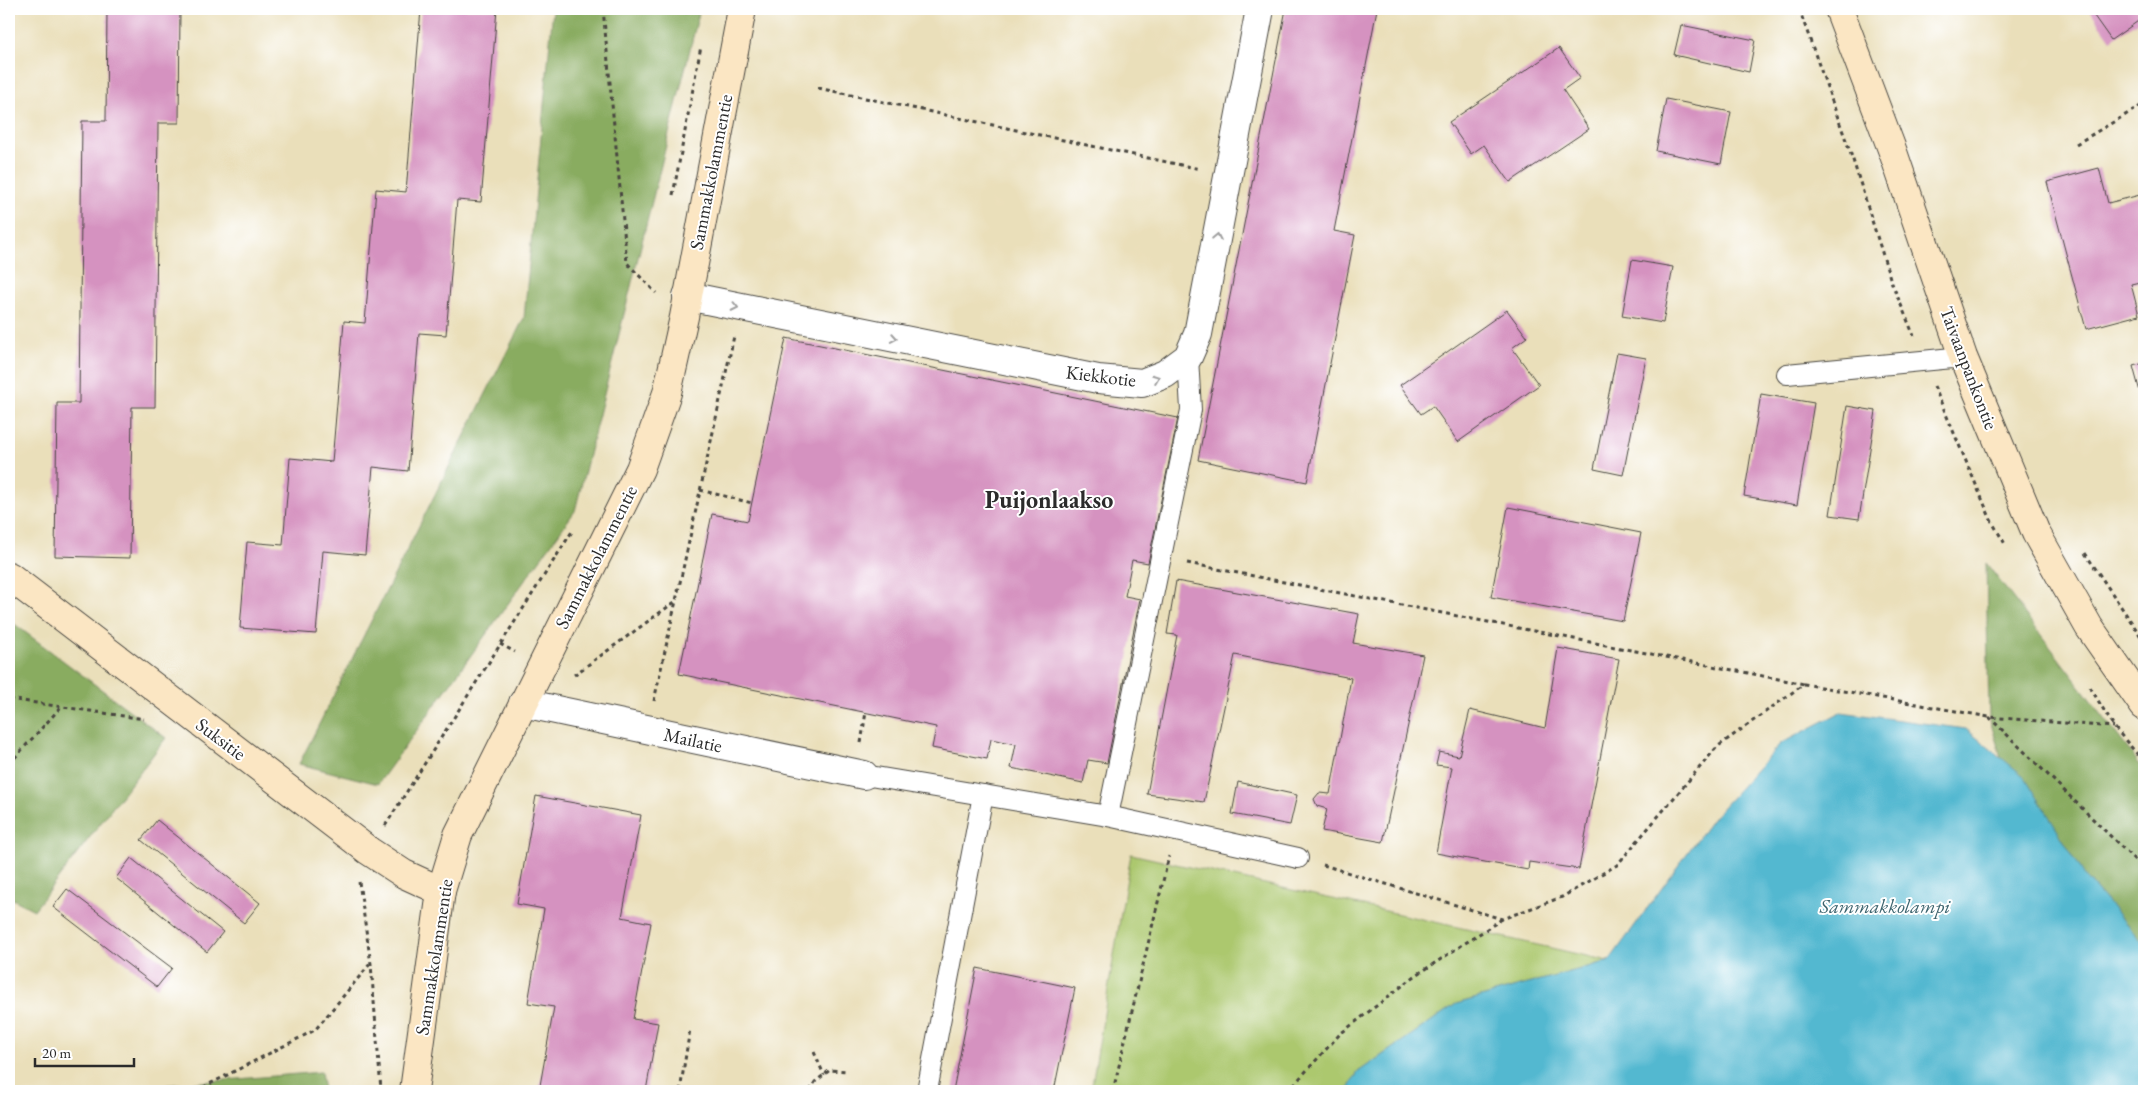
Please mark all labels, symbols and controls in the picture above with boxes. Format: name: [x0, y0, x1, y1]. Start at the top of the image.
street label: Sammakkolammentie: [684, 92, 738, 252]
one-way arrow: [1211, 232, 1221, 241]
one-way arrow: [730, 301, 739, 312]
street label: Taivaanpankontie: [1934, 303, 2004, 433]
one-way arrow: [890, 333, 899, 343]
street label: Kiekkotie: [1065, 359, 1137, 393]
one-way arrow: [1152, 373, 1160, 383]
street label: Sammakkolammentie: [549, 481, 643, 633]
district label: Puijonlaakso: [985, 484, 1113, 516]
street label: Suksitie: [191, 712, 251, 766]
street label: Mailatie: [661, 722, 725, 758]
street label: Sammakkolammentie: [409, 877, 459, 1037]
water label: Sammakkolampi: [1819, 893, 1951, 919]
scale bar: [35, 1035, 134, 1067]
text: 20 m: [42, 1043, 71, 1062]

